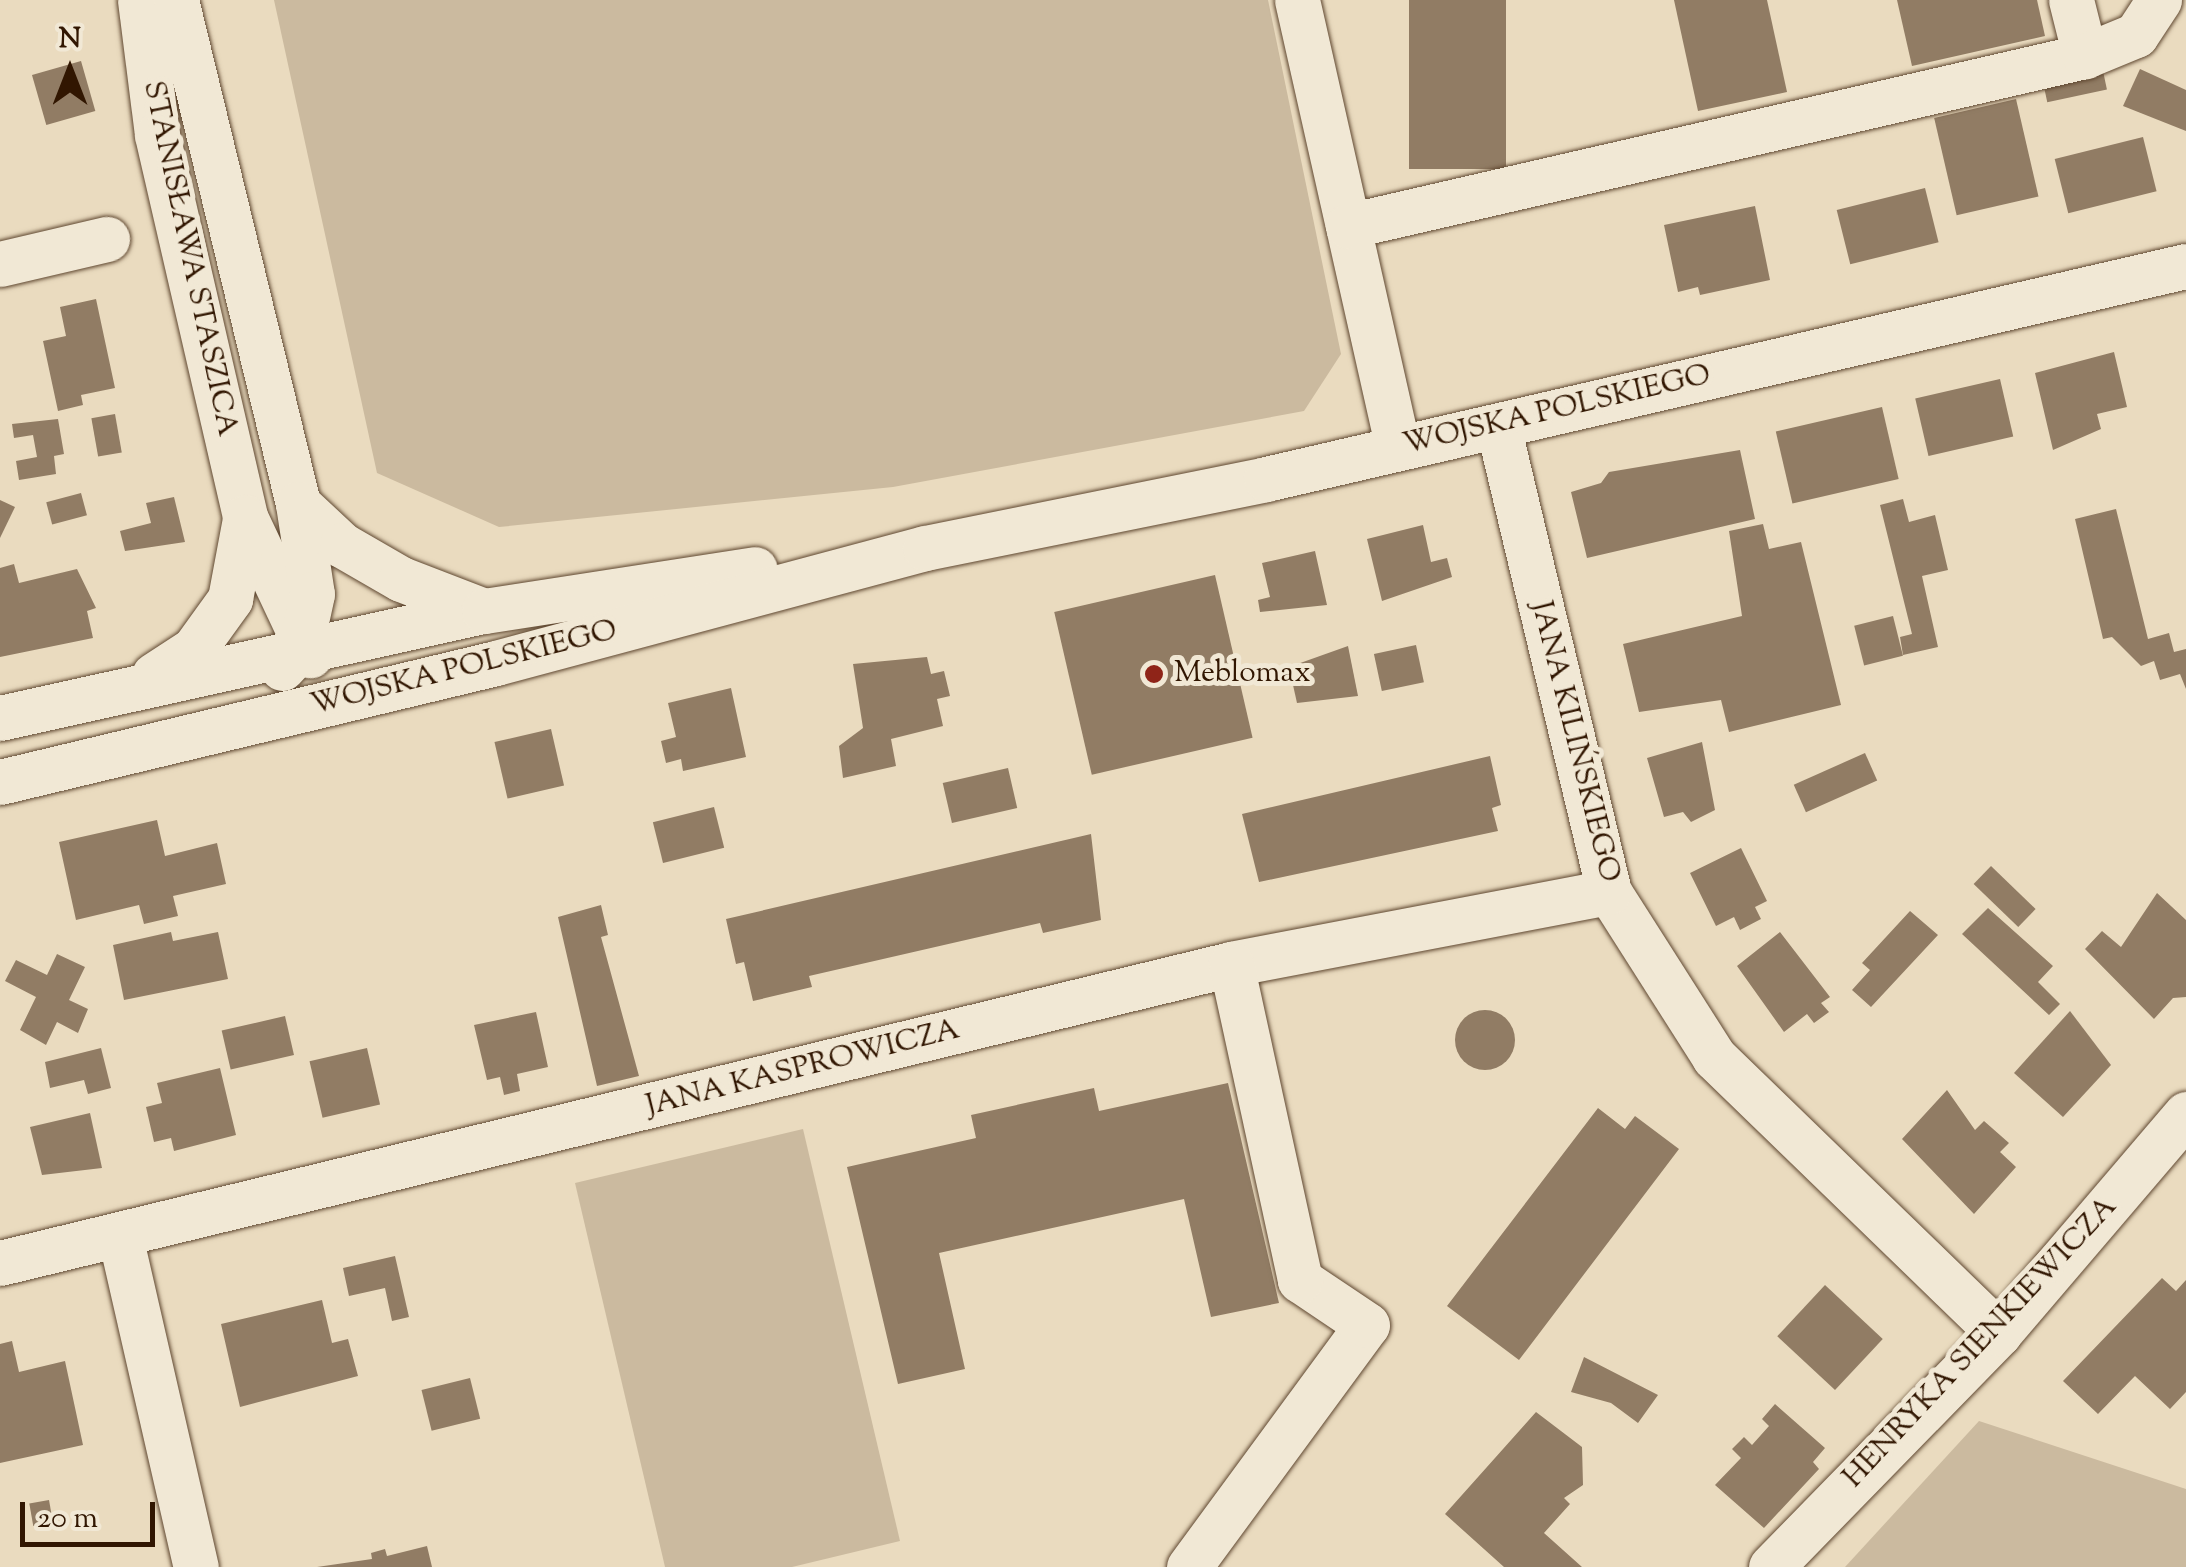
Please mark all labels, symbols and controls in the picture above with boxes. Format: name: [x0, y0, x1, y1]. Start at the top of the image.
north arrow: [20, 20, 120, 120]
text: N: [59, 20, 81, 60]
street label: STANISŁAWA STASZICA: [134, 78, 244, 440]
street label: WOJSKA POLSKIEGO: [1400, 358, 1714, 464]
street label: JANA KILIŃSKIEGO: [1522, 598, 1626, 886]
street label: WOJSKA POLSKIEGO: [307, 613, 621, 725]
place label: Meblomax: [1174, 656, 1311, 692]
marker: Meblomax: [1143, 663, 1165, 685]
street label: JANA KASPROWICZA: [642, 1013, 964, 1125]
street label: HENRYKA SIENKIEWICZA: [1836, 1190, 2126, 1496]
scale bar: [25, 1482, 160, 1544]
text: 20 m: [37, 1498, 98, 1541]

